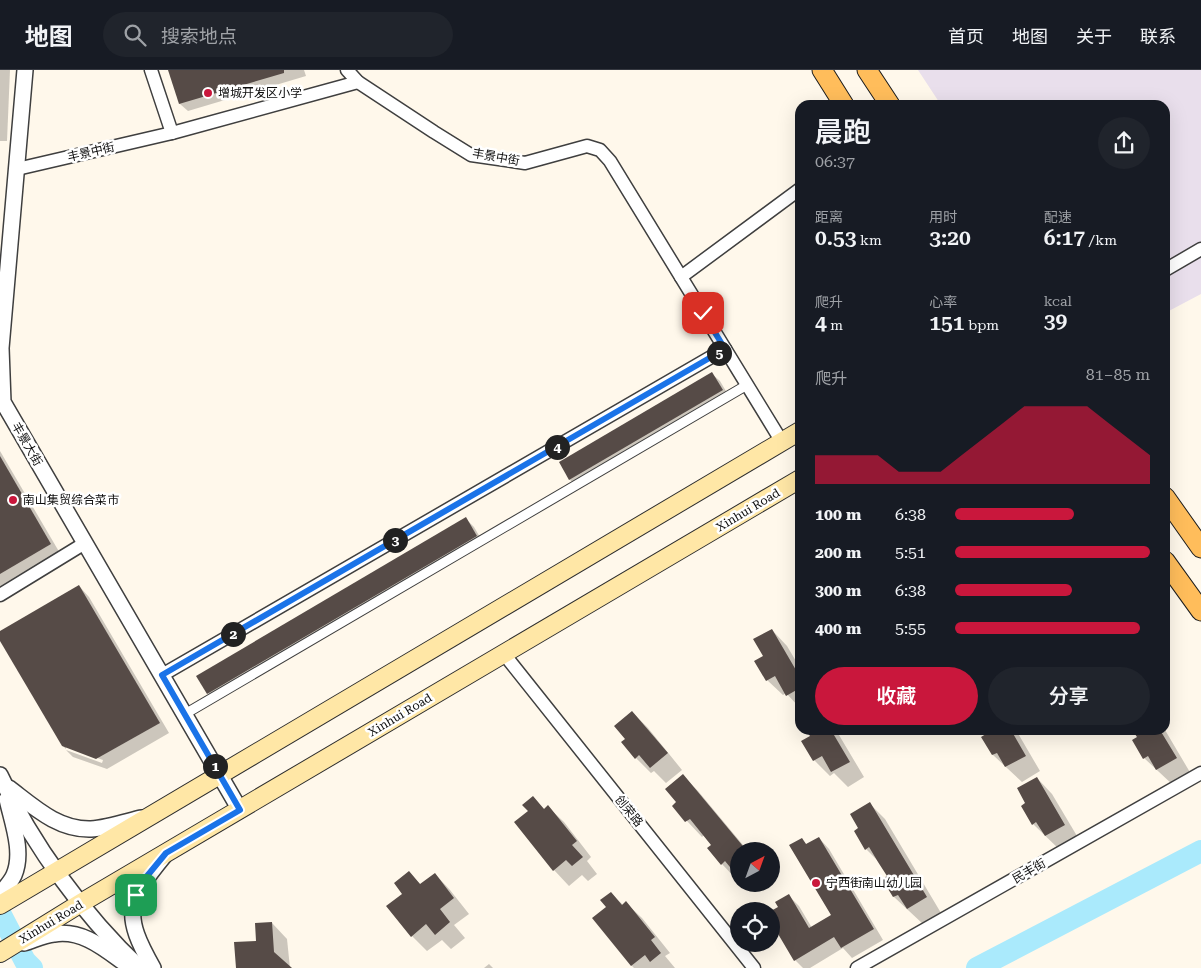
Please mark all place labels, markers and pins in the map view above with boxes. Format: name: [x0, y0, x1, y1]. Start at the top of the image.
place label: 增城开发区小学: [218, 86, 302, 100]
marker: 增城开发区小学: [202, 87, 214, 99]
pin: [682, 292, 724, 334]
pin: 5: [706, 340, 732, 366]
pin: 4: [544, 434, 570, 460]
place label: 南山集贸综合菜市: [23, 493, 119, 507]
marker: 南山集贸综合菜市: [7, 494, 19, 506]
pin: 3: [382, 528, 408, 552]
pin: 2: [220, 622, 246, 646]
pin: 1: [202, 754, 228, 778]
pin: [115, 874, 157, 916]
place label: 宁西街南山幼儿园: [826, 876, 922, 890]
marker: 宁西街南山幼儿园: [810, 877, 822, 889]

